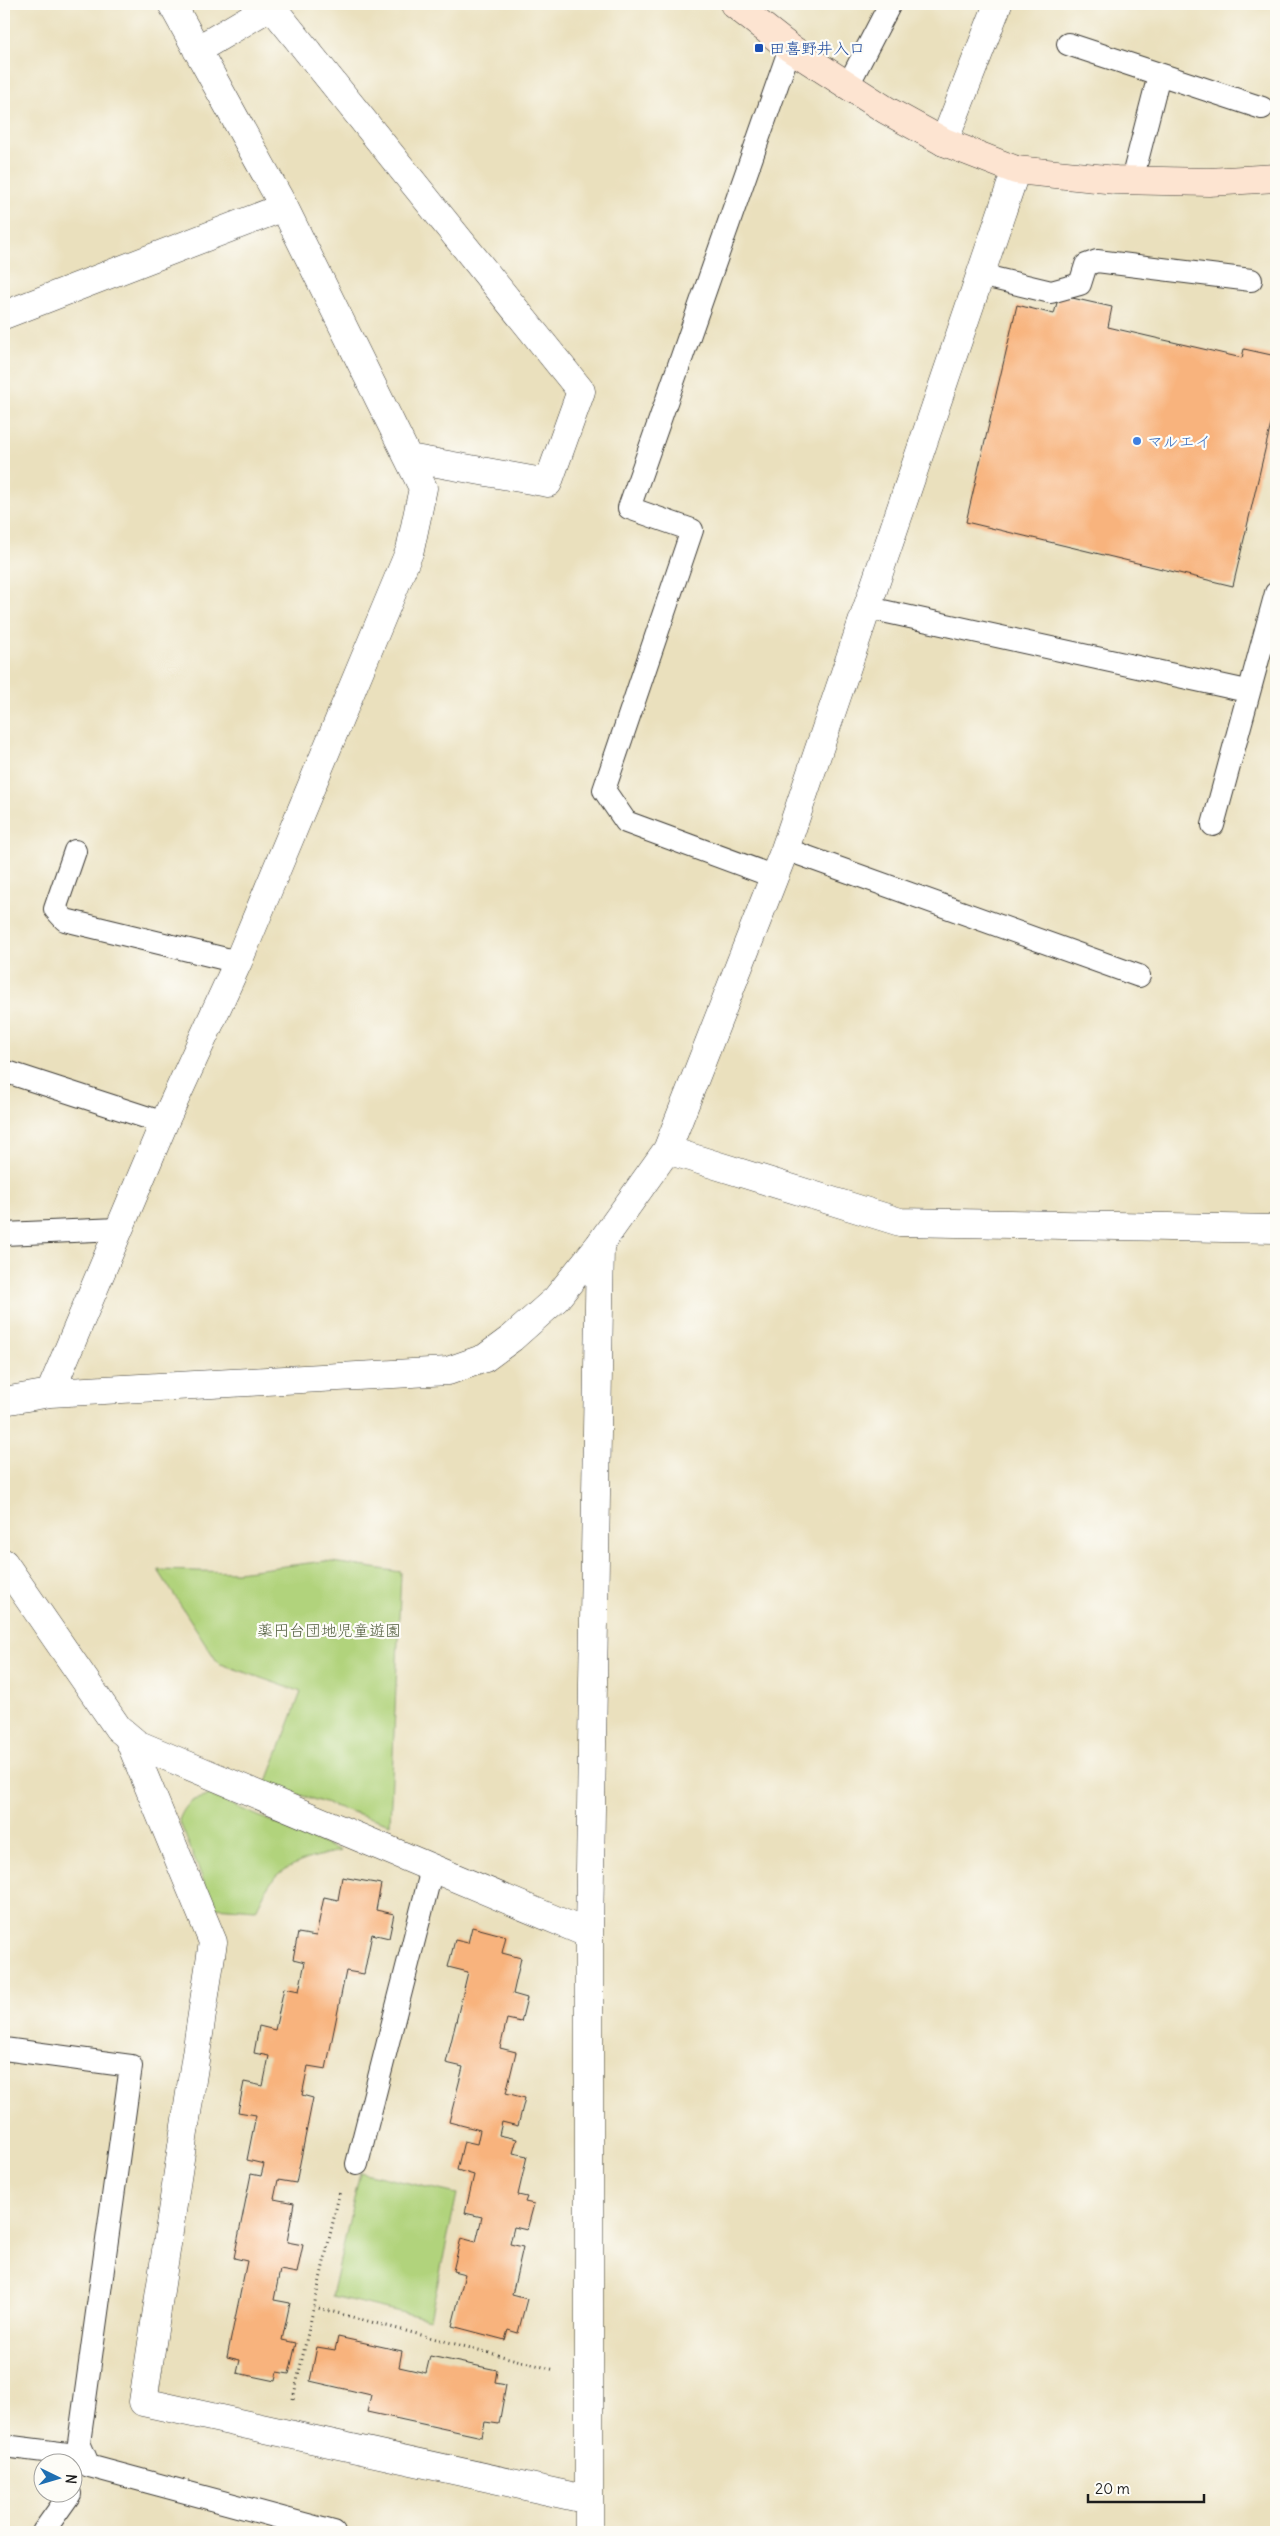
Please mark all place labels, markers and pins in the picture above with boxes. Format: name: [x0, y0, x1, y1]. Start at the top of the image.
place label: 田喜野井入口: [769, 38, 865, 58]
marker: 田喜野井入口: [753, 42, 765, 54]
place label: マルエイ: [1147, 431, 1211, 451]
marker: マルエイ: [1131, 435, 1143, 447]

